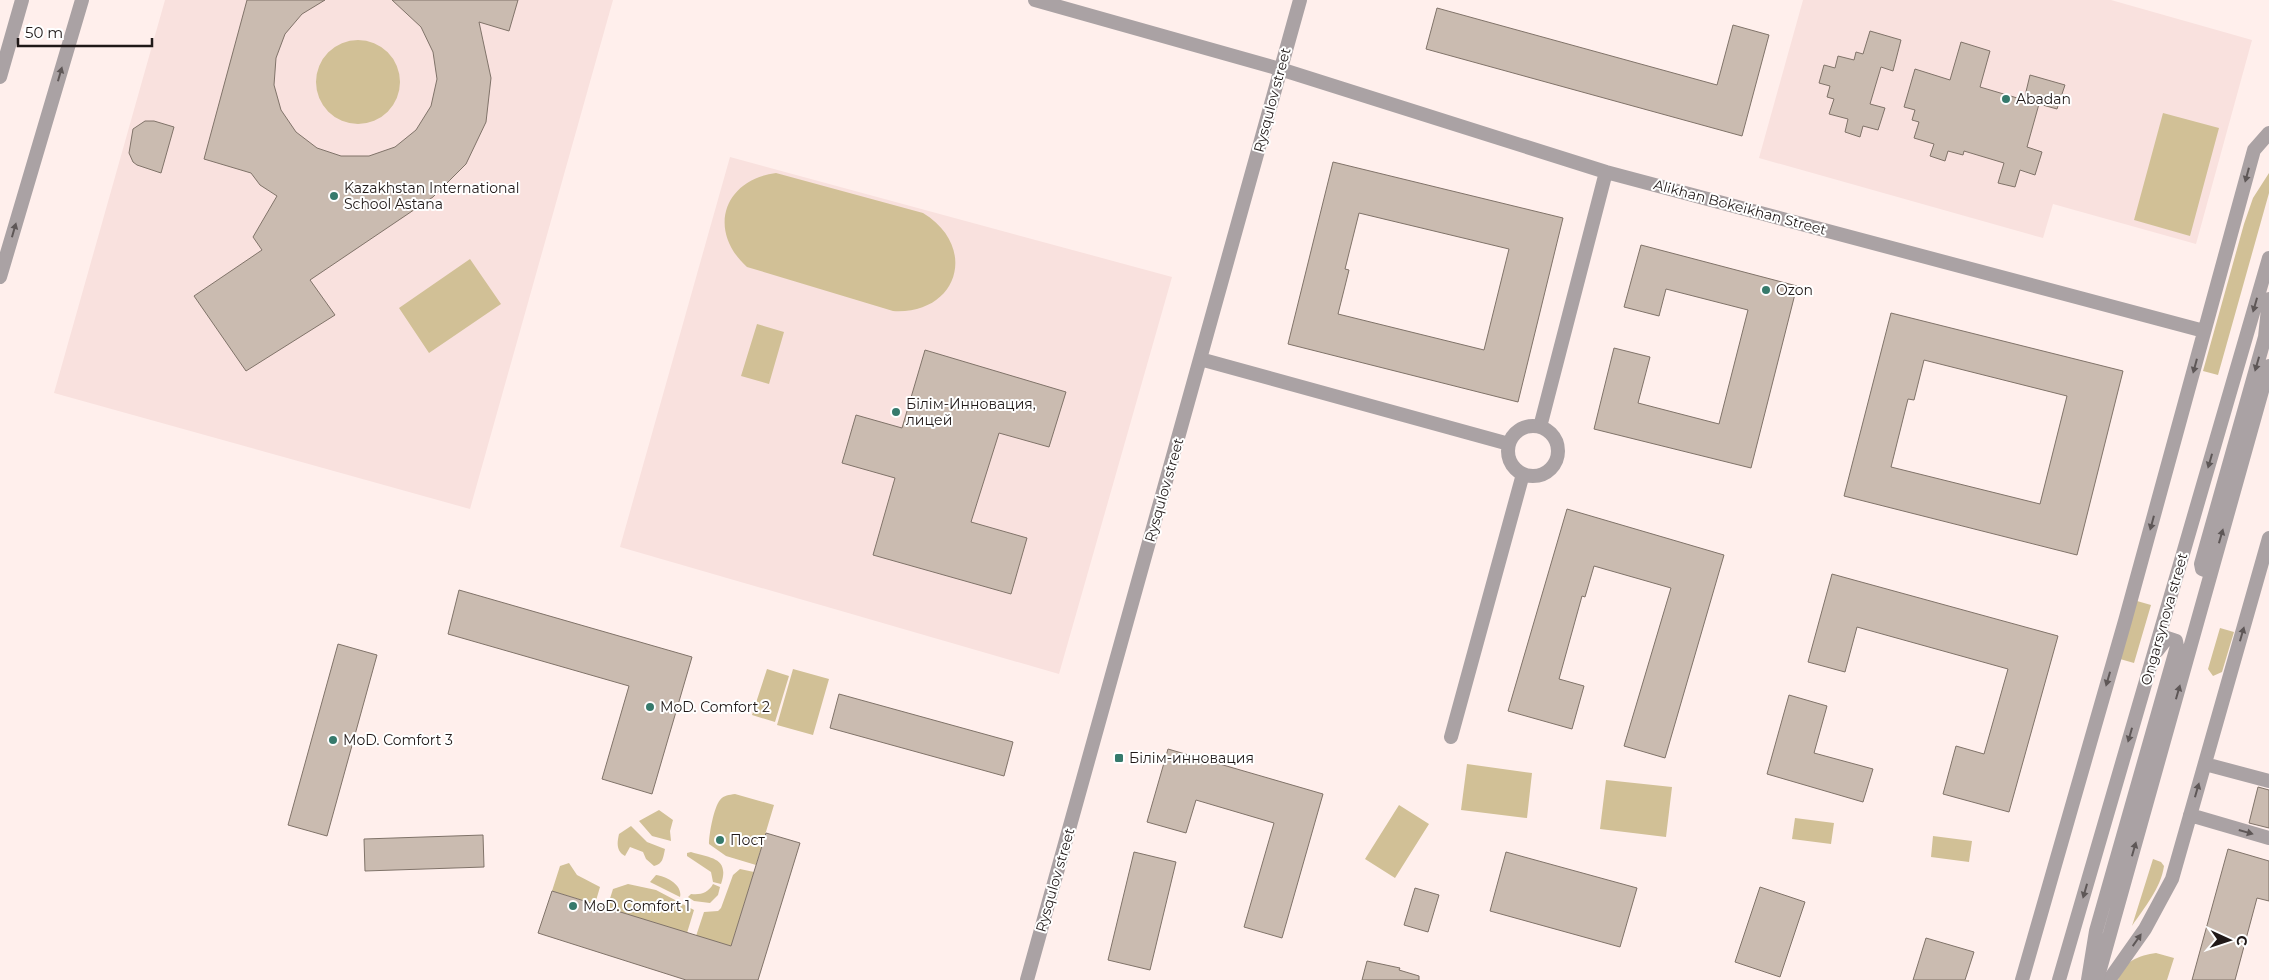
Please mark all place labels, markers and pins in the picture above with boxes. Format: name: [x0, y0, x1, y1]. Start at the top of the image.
place label: Abadan: [2016, 90, 2071, 108]
marker: Abadan: [2000, 93, 2012, 105]
place label: Kazakhstan International School Astana: [344, 179, 519, 213]
marker: Kazakhstan International School Astana: [328, 190, 340, 202]
place label: Ozon: [1776, 281, 1813, 299]
marker: Ozon: [1760, 284, 1772, 296]
place label: Білім-Инновация, лицей: [906, 395, 1036, 429]
marker: Білім-Инновация, лицей: [890, 406, 902, 418]
place label: МoD. Comfort 2: [660, 698, 770, 716]
marker: МoD. Comfort 2: [644, 701, 656, 713]
place label: МoD. Comfort 3: [343, 731, 453, 749]
marker: МoD. Comfort 3: [327, 734, 339, 746]
place label: Білім-инновация: [1129, 749, 1254, 767]
marker: Білім-инновация: [1113, 752, 1125, 764]
place label: Пост: [730, 831, 765, 849]
marker: Пост: [714, 834, 726, 846]
place label: МoD. Comfort 1: [583, 897, 690, 915]
marker: МoD. Comfort 1: [567, 900, 579, 912]

